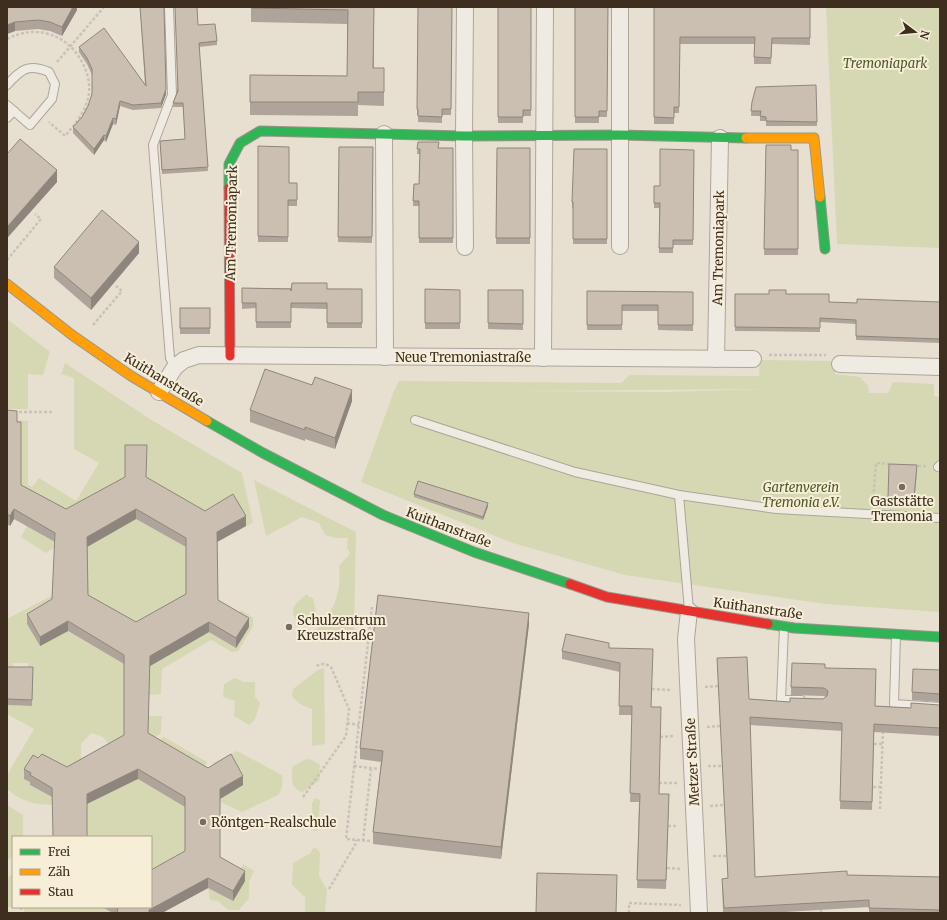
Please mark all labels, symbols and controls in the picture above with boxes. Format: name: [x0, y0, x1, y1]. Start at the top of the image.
north arrow: [895, 12, 935, 52]
text: N: [917, 29, 933, 41]
park label: Tremoniapark: [843, 55, 927, 72]
street label: Am Tremoniapark: [222, 164, 241, 282]
street label: Am Tremoniapark: [709, 189, 728, 307]
street label: Kuithanstraße: [121, 349, 207, 410]
street label: Neue Tremoniastraße: [395, 349, 531, 366]
park label: Gartenverein Tremonia e.V.: [762, 479, 840, 511]
marker: Gaststätte Tremonia: [897, 482, 907, 492]
place label: Gaststätte Tremonia: [870, 493, 934, 525]
street label: Kuithanstraße: [404, 503, 494, 552]
street label: Kuithanstraße: [712, 594, 804, 623]
place label: Schulzentrum Kreuzstraße: [297, 612, 386, 644]
marker: Schulzentrum Kreuzstraße: [284, 622, 294, 632]
street label: Metzer Straße: [682, 717, 703, 806]
place label: Röntgen-Realschule: [211, 814, 337, 831]
marker: Röntgen-Realschule: [198, 817, 208, 827]
legend: [12, 836, 152, 908]
text: Frei: [48, 844, 70, 859]
text: Zäh: [48, 864, 70, 879]
text: Stau: [48, 884, 74, 899]

